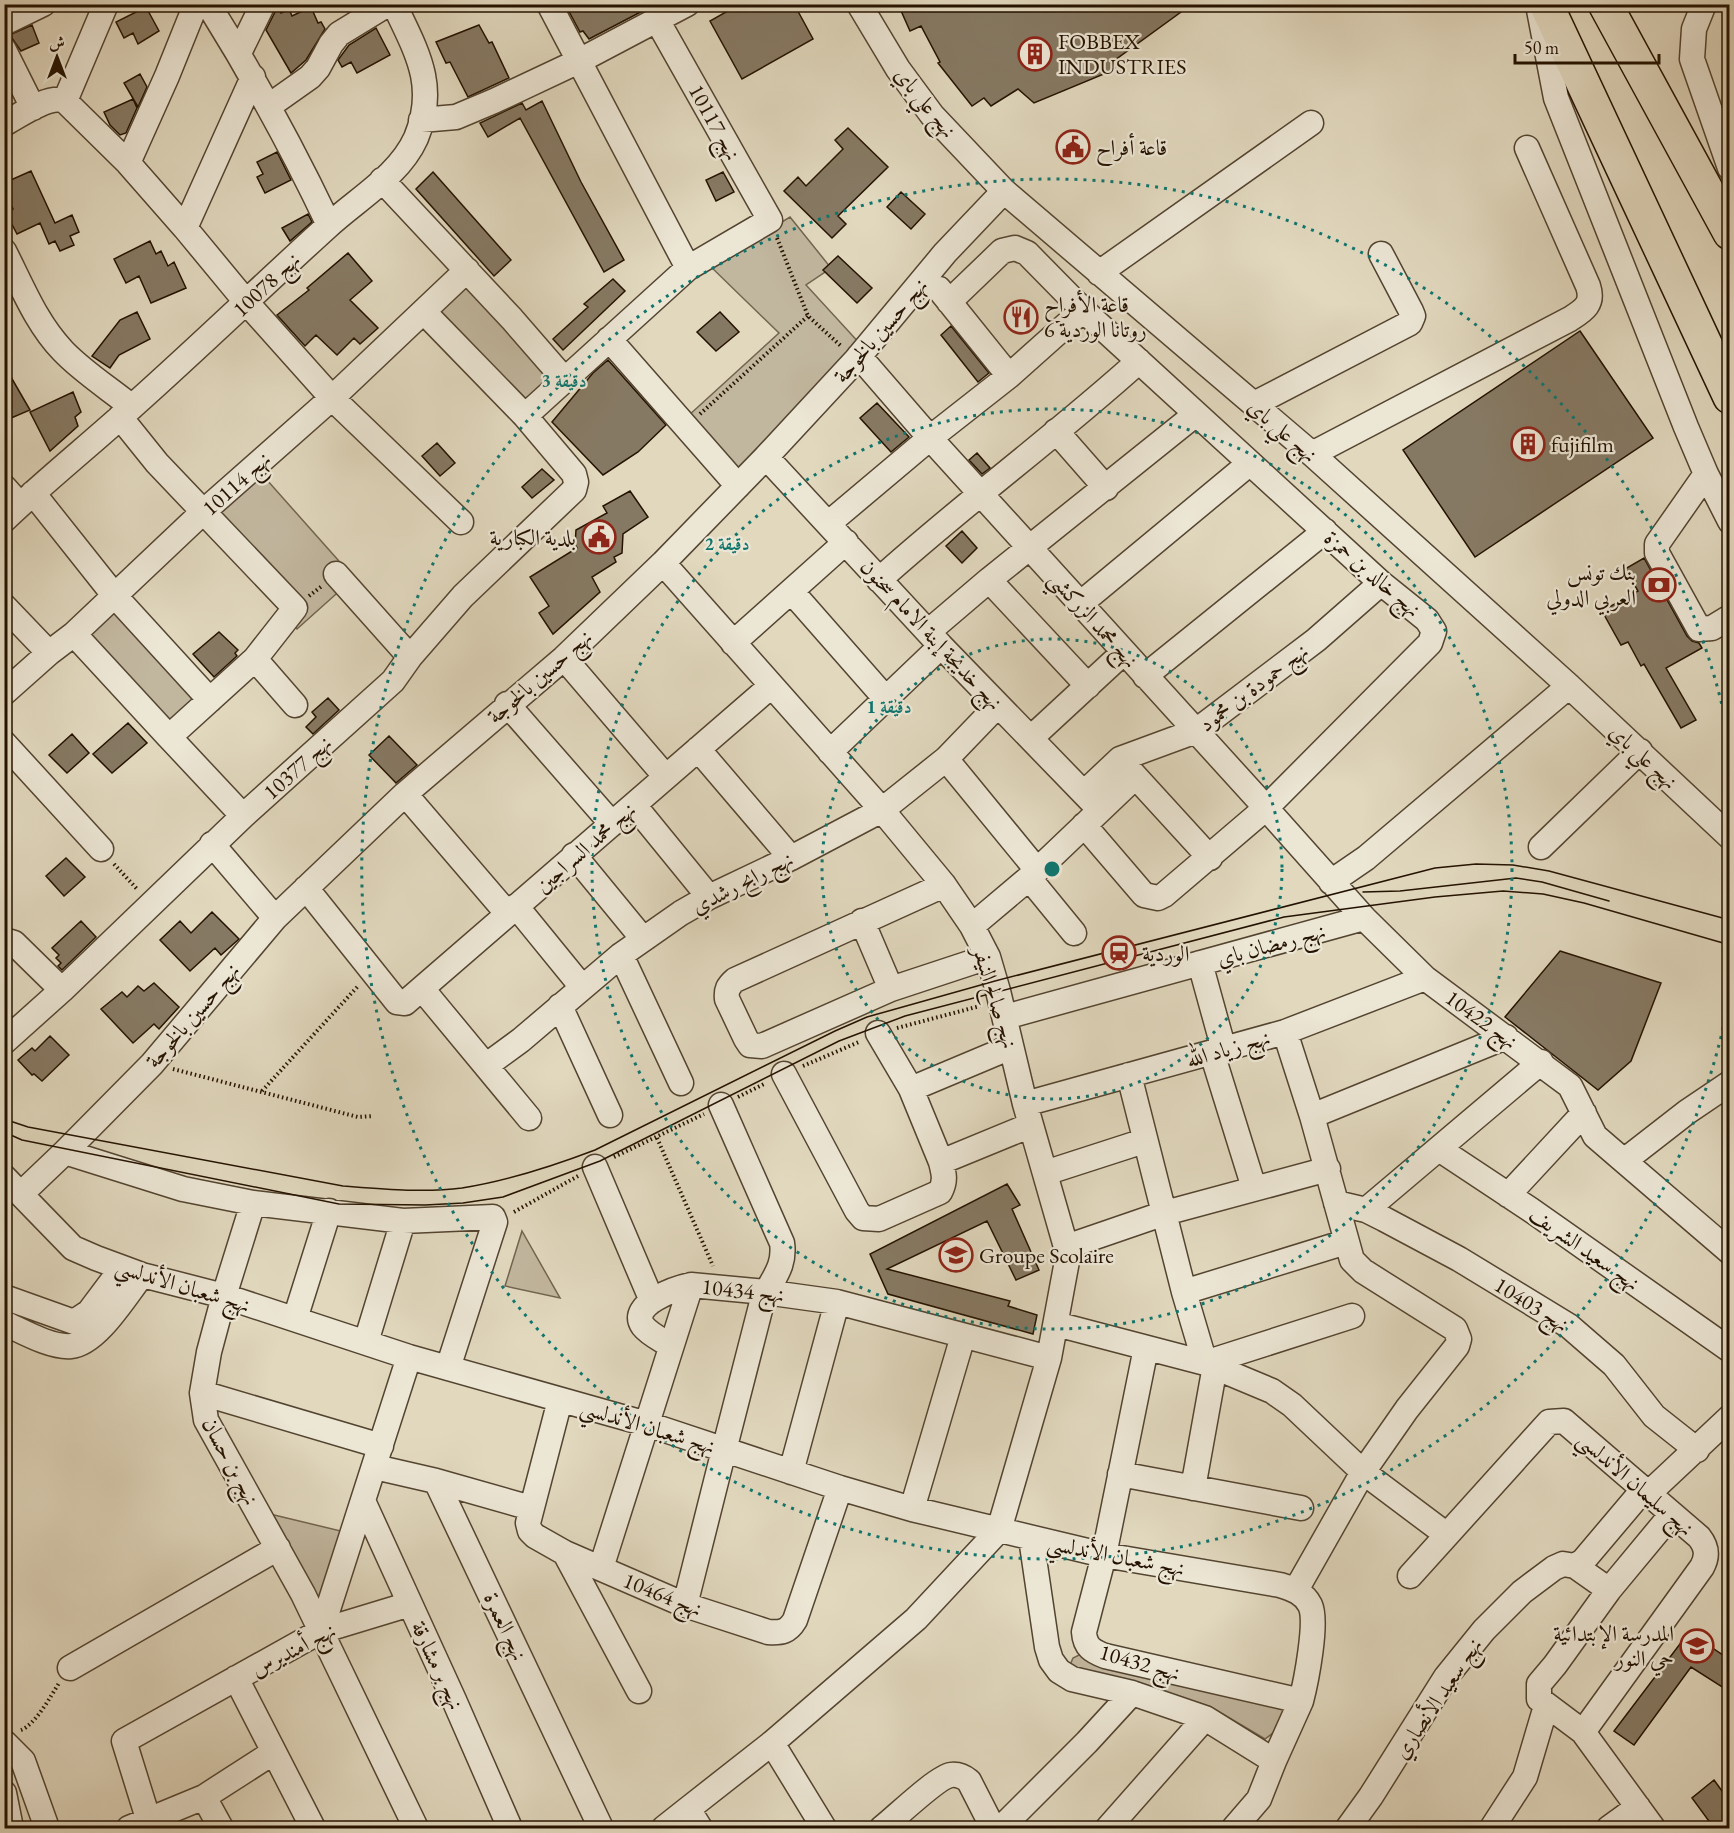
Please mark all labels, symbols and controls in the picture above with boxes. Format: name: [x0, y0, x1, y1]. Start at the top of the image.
north arrow: [27, 27, 87, 87]
place label: FOBBEX INDUSTRIES: [1058, 27, 1187, 81]
scale bar: [1515, 27, 1659, 65]
text: ش: [49, 32, 65, 53]
building icon: FOBBEX INDUSTRIES: [1017, 36, 1053, 72]
text: 50 m: [1524, 36, 1559, 59]
street label: نهج علي باي: [883, 61, 963, 148]
street label: نهج 10117: [677, 79, 747, 168]
public building icon: قاعة أفراح: [1055, 129, 1091, 165]
place label: قاعة أفراح: [1096, 132, 1167, 167]
street label: نهج 10078: [226, 245, 310, 327]
street label: نهج حسين بالخوجة: [827, 272, 938, 392]
place label: قاعة الأفراح روتانا الوردية 6: [1044, 289, 1147, 344]
restaurant icon: قاعة الأفراح روتانا الوردية 6: [1003, 299, 1039, 335]
text: 3 دقيقة: [541, 369, 587, 392]
street label: نهج علي باي: [1237, 392, 1324, 474]
building icon: fujifilm: [1510, 426, 1546, 462]
place label: fujifilm: [1551, 430, 1614, 459]
street label: نهج 10114: [196, 445, 280, 526]
public building icon: بلدية الكبارية: [581, 519, 617, 555]
place label: بلدية الكبارية: [489, 523, 576, 552]
street label: نهج خالد بن حمزة: [1315, 523, 1427, 627]
text: 2 دقيقة: [704, 532, 750, 555]
street label: نهج خديجة إبنة الامام سحنون: [850, 552, 1009, 720]
place label: بنك تونس العربي الدولي: [1546, 558, 1636, 616]
street label: نهج محمد الزركشي: [1038, 565, 1145, 678]
bank icon: بنك تونس العربي الدولي: [1641, 567, 1677, 603]
street label: نهج حسين بالخوجة: [481, 623, 601, 734]
street label: نهج حمودة بن محمود: [1192, 637, 1317, 742]
text: 1 دقيقة: [866, 695, 912, 718]
street label: نهج علي باي: [1598, 717, 1684, 801]
street label: نهج 10377: [257, 729, 341, 810]
street label: نهج محمد السراجين: [529, 795, 645, 903]
street label: نهج رابح رشدي: [686, 844, 800, 925]
centre of rings: [1042, 859, 1062, 879]
street label: نهج رمضان باي: [1214, 916, 1330, 978]
station icon: الوردية: [1101, 935, 1137, 971]
place label: الوردية: [1142, 939, 1189, 968]
street label: نهج صالح النيفر: [961, 941, 1025, 1053]
street label: نهج حسين بالخوجة: [139, 957, 250, 1077]
street label: نهج 10422: [1437, 983, 1524, 1060]
street label: نهج زياد الله: [1182, 1020, 1275, 1079]
street label: نهج سعيد الشريف: [1521, 1200, 1646, 1301]
school or university icon: Groupe Scolaire: [938, 1237, 974, 1273]
place label: Groupe Scolaire: [979, 1241, 1114, 1270]
street label: نهج شعبان الأندلسي: [110, 1250, 254, 1325]
street label: نهج 10403: [1486, 1270, 1575, 1343]
street label: نهج 10434: [700, 1272, 786, 1314]
street label: نهج شعبان الأندلسي: [575, 1391, 719, 1466]
street label: نهج بن حسان: [191, 1412, 266, 1513]
street label: نهج سليمان الأندلسي: [1567, 1424, 1701, 1547]
street label: نهج شعبان الأندلسي: [1043, 1527, 1187, 1589]
street label: نهج 10464: [617, 1565, 707, 1628]
street label: نهج العمرة: [473, 1587, 534, 1667]
street label: نهج أمنديرس: [245, 1615, 343, 1688]
street label: نهج بر مشارقة: [400, 1616, 471, 1716]
place label: المدرسة الإبتدائية حي النور: [1553, 1619, 1674, 1677]
school or university icon: المدرسة الإبتدائية حي النور: [1679, 1628, 1715, 1664]
street label: نهج سعيد الأنصاري: [1385, 1631, 1493, 1767]
street label: نهج 10432: [1095, 1637, 1184, 1693]

